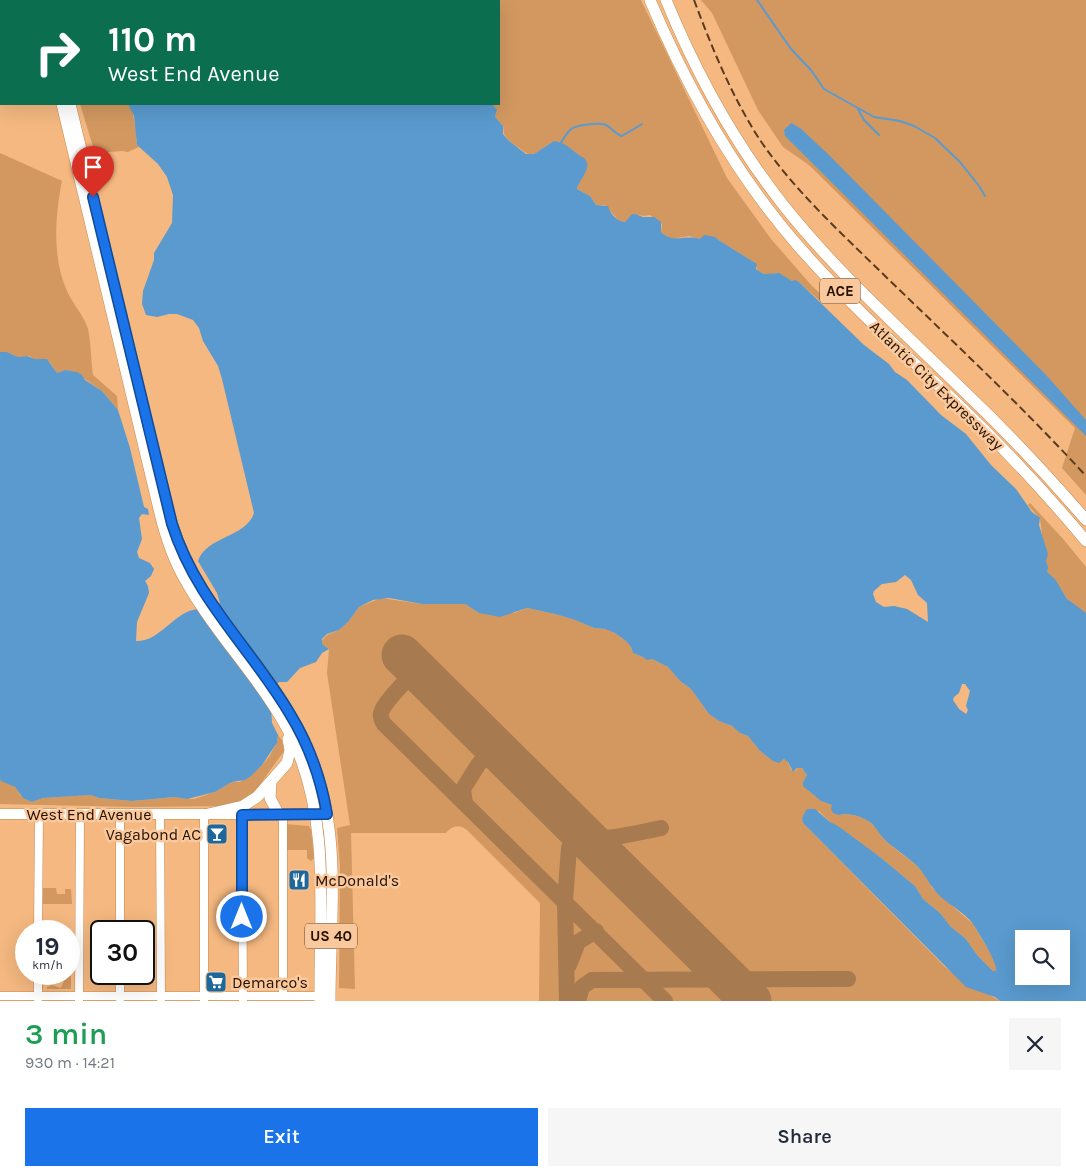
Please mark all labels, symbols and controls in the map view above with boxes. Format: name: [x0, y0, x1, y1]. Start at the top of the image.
text: 110 m: [108, 19, 197, 60]
icon: right: [25, 20, 90, 85]
text: West End Avenue: [108, 61, 280, 87]
pin: [72, 146, 114, 197]
icon: arrive: [79, 153, 107, 181]
road number: ACE: [820, 278, 860, 304]
street label: Atlantic City Expressway: [866, 317, 1008, 454]
street label: West End Avenue: [27, 805, 151, 824]
bar icon: Vagabond AC: [205, 822, 229, 846]
place label: Vagabond AC: [106, 825, 201, 844]
restaurant icon: McDonald's: [287, 868, 311, 892]
place label: McDonald's: [315, 871, 399, 890]
position arrow: [215, 890, 267, 942]
speed limit sign: 30: [90, 920, 155, 985]
road number: US 40: [305, 924, 357, 948]
map controls: [1015, 930, 1070, 985]
button: search: [1015, 930, 1070, 985]
text: 19: [35, 932, 60, 961]
text: km/h: [32, 958, 63, 972]
supermarket icon: Demarco's: [204, 970, 228, 994]
place label: Demarco's: [232, 973, 308, 992]
text: 3 min: [25, 1016, 107, 1052]
button: close: [1009, 1018, 1061, 1070]
text: 930 m · 14:21: [25, 1053, 115, 1072]
button: Exit: [25, 1108, 538, 1166]
button: Share: [548, 1108, 1061, 1166]

